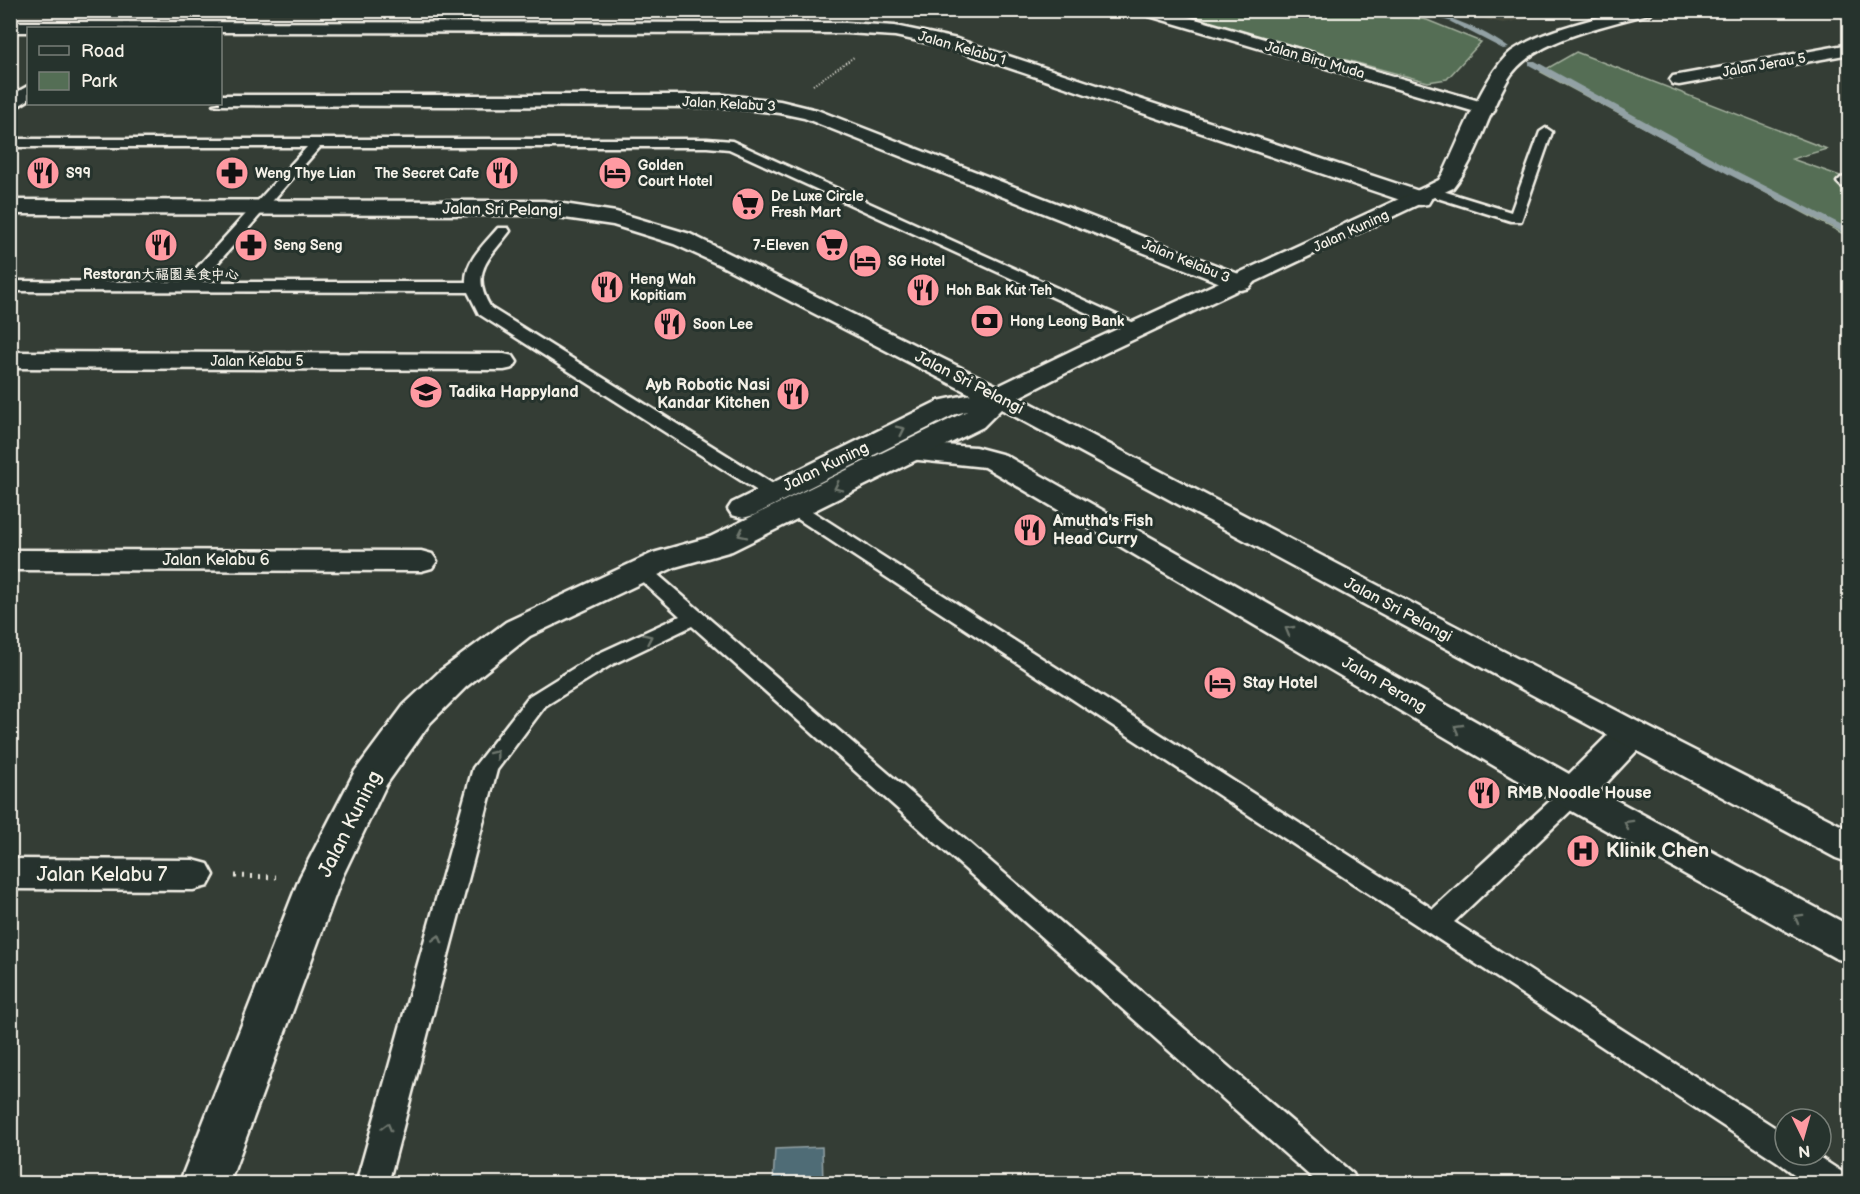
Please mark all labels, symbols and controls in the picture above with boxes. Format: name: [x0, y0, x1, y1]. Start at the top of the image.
legend: [27, 27, 222, 105]
street label: Jalan Kelabu 1: [916, 27, 1008, 69]
street label: Jalan Biru Muda: [1263, 38, 1367, 82]
text: Road: [81, 41, 125, 62]
street label: Jalan Jerau 5: [1721, 49, 1807, 81]
text: Park: [81, 71, 117, 92]
street label: Jalan Kelabu 3: [682, 93, 776, 115]
restaurant icon: S99: [25, 155, 61, 191]
pharmacy icon: Weng Thye Lian: [214, 155, 250, 191]
restaurant icon: The Secret Cafe: [484, 155, 520, 191]
hotel icon: Golden Court Hotel: [597, 155, 633, 191]
place label: Golden Court Hotel: [638, 157, 712, 190]
place label: S99: [66, 165, 91, 182]
place label: Weng Thye Lian: [255, 165, 356, 182]
place label: The Secret Cafe: [375, 165, 479, 182]
supermarket icon: De Luxe Circle Fresh Mart: [730, 186, 766, 222]
place label: De Luxe Circle Fresh Mart: [771, 188, 864, 221]
street label: Jalan Sri Pelangi: [442, 199, 562, 221]
street label: Jalan Kuning: [1311, 206, 1391, 256]
restaurant icon: Restoran大福園美食中心: [143, 227, 179, 263]
pharmacy icon: Seng Seng: [233, 227, 269, 263]
supermarket icon: 7-Eleven: [814, 227, 850, 263]
street label: Jalan Kelabu 3: [1139, 236, 1233, 286]
place label: Seng Seng: [274, 237, 342, 254]
place label: 7-Eleven: [753, 237, 809, 254]
hotel icon: SG Hotel: [847, 243, 883, 279]
place label: SG Hotel: [888, 253, 945, 270]
place label: Restoran大福園美食中心: [83, 266, 239, 283]
restaurant icon: Heng Wah Kopitiam: [589, 269, 625, 305]
place label: Heng Wah Kopitiam: [630, 271, 696, 304]
restaurant icon: Hoh Bak Kut Teh: [905, 272, 941, 308]
place label: Hoh Bak Kut Teh: [946, 282, 1052, 299]
bank icon: Hong Leong Bank: [969, 303, 1005, 339]
restaurant icon: Soon Lee: [652, 306, 688, 342]
place label: Hong Leong Bank: [1010, 313, 1125, 330]
place label: Soon Lee: [693, 316, 753, 333]
street label: Jalan Sri Pelangi: [911, 347, 1027, 419]
street label: Jalan Kelabu 5: [210, 353, 304, 370]
school or university icon: Tadika Happyland: [408, 374, 444, 410]
place label: Ayb Robotic Nasi Kandar Kitchen: [645, 376, 770, 413]
restaurant icon: Ayb Robotic Nasi Kandar Kitchen: [775, 376, 811, 412]
place label: Tadika Happyland: [449, 383, 579, 402]
one-way arrow: [894, 426, 905, 438]
street label: Jalan Kuning: [780, 438, 872, 496]
one-way arrow: [834, 480, 845, 491]
restaurant icon: Amutha's Fish Head Curry: [1012, 512, 1048, 548]
place label: Amutha's Fish Head Curry: [1052, 512, 1153, 549]
one-way arrow: [737, 527, 748, 539]
street label: Jalan Kelabu 6: [163, 551, 270, 570]
street label: Jalan Sri Pelangi: [1341, 574, 1455, 646]
one-way arrow: [1285, 626, 1295, 638]
one-way arrow: [642, 634, 653, 646]
street label: Jalan Perang: [1338, 653, 1430, 717]
hotel icon: Stay Hotel: [1202, 665, 1238, 701]
place label: Stay Hotel: [1243, 674, 1317, 693]
one-way arrow: [1454, 723, 1464, 735]
one-way arrow: [488, 750, 499, 761]
street label: Jalan Kuning: [313, 767, 387, 881]
restaurant icon: RMB Noodle House: [1466, 775, 1502, 811]
place label: RMB Noodle House: [1507, 784, 1652, 803]
one-way arrow: [1623, 820, 1634, 831]
hospital icon: Klinik Chen: [1565, 833, 1601, 869]
place label: Klinik Chen: [1606, 839, 1709, 863]
street label: Jalan Kelabu 7: [37, 863, 168, 887]
one-way arrow: [1794, 914, 1804, 925]
one-way arrow: [431, 934, 443, 945]
north arrow: [1773, 1107, 1833, 1167]
one-way arrow: [380, 1122, 392, 1133]
text: N: [1797, 1140, 1811, 1160]

